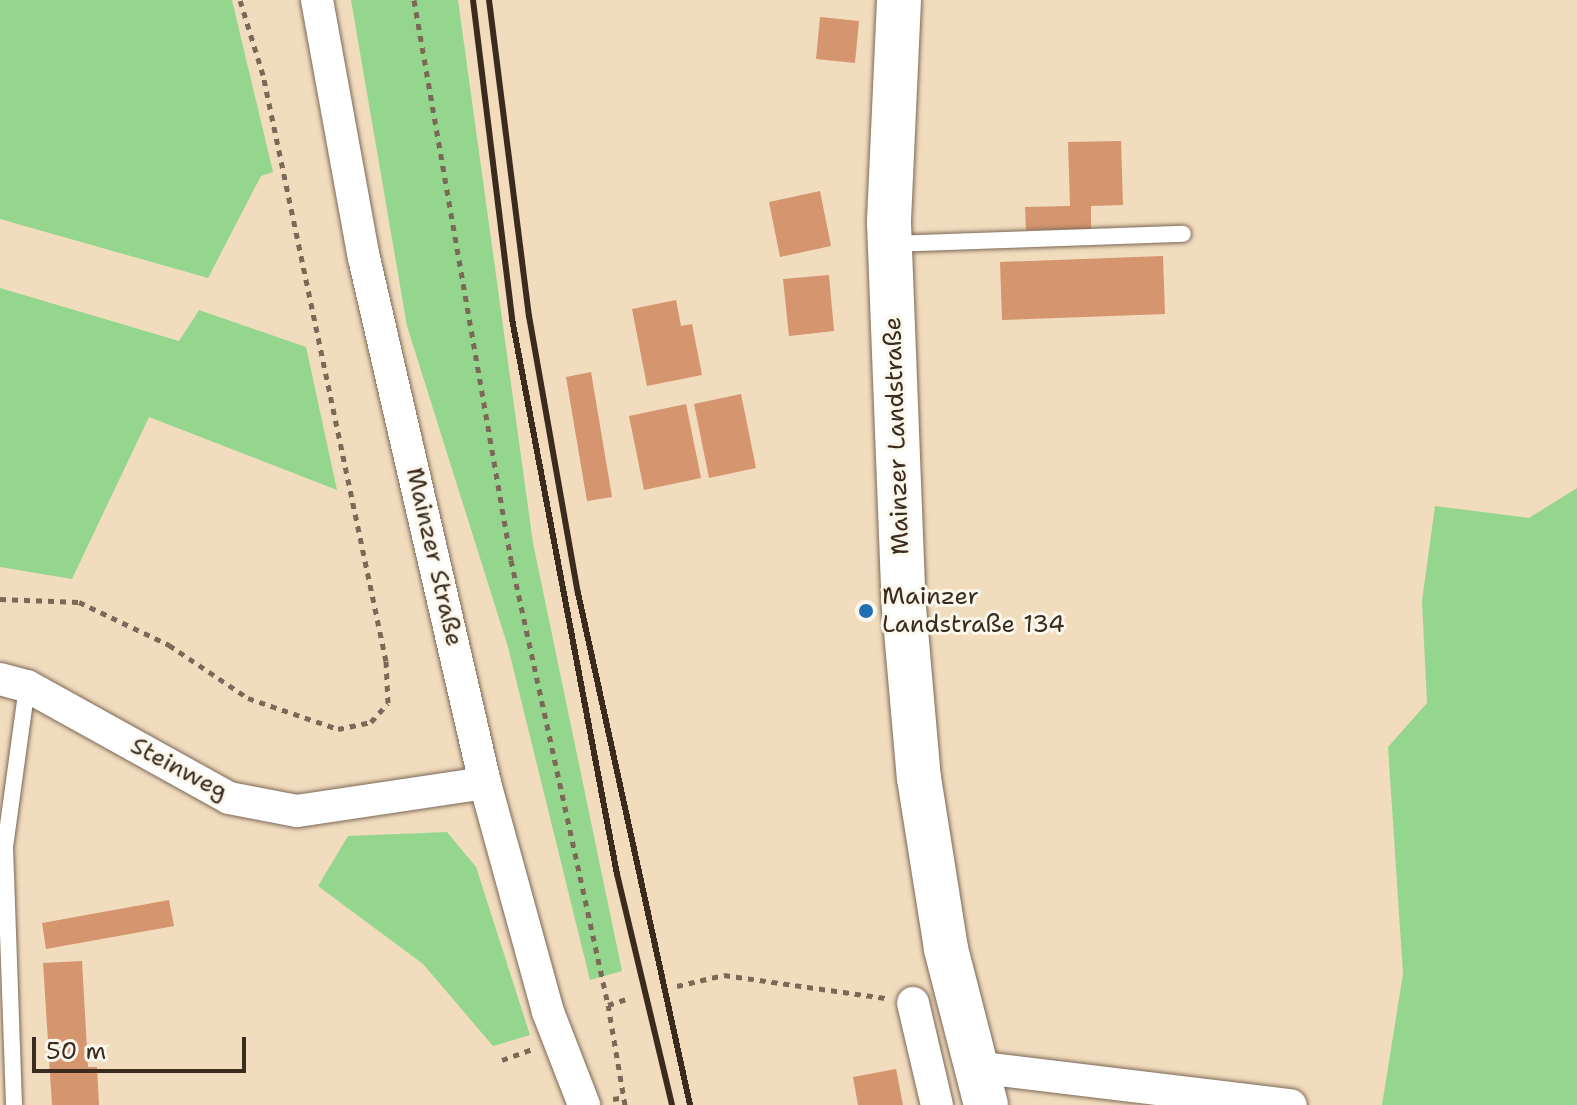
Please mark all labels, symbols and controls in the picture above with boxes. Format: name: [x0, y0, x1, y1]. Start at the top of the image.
street label: Mainzer Landstraße: [878, 316, 916, 556]
street label: Mainzer Straße: [399, 465, 469, 649]
place label: Mainzer Landstraße 134: [882, 583, 1065, 639]
marker: Mainzer Landstraße 134: [857, 602, 875, 620]
street label: Steinweg: [126, 731, 232, 807]
scale bar: [36, 1021, 250, 1071]
text: 50 m: [46, 1035, 106, 1067]

